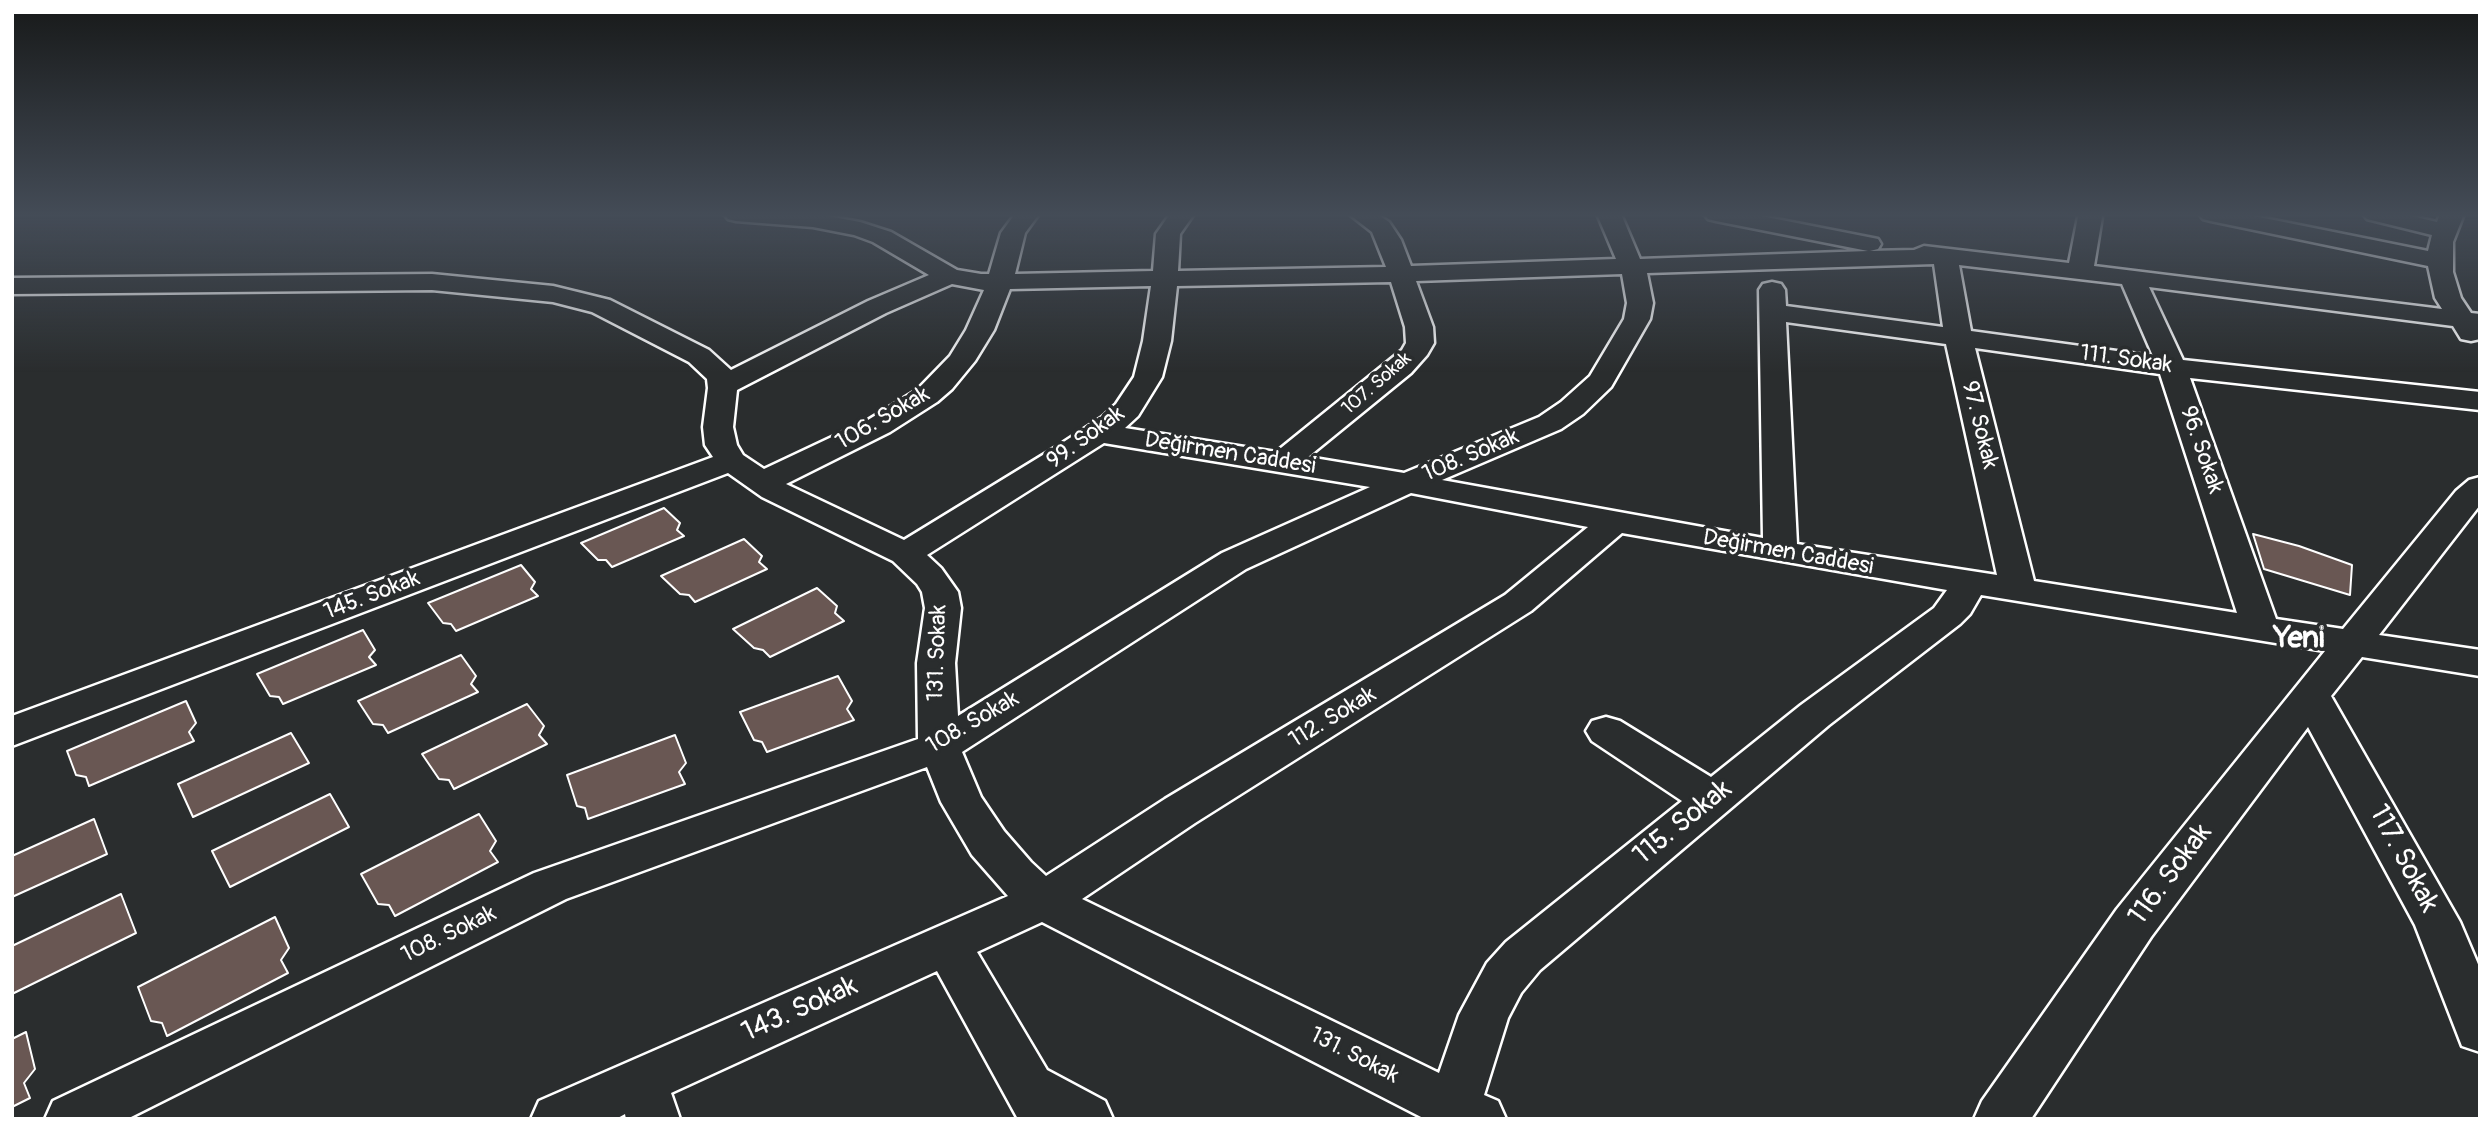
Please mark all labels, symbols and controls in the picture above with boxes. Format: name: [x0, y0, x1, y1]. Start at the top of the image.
street label: 111. Sokak: [2078, 340, 2174, 380]
street label: 107. Sokak: [1338, 348, 1416, 420]
street label: 97. Sokak: [1955, 378, 2003, 472]
street label: 106. Sokak: [831, 381, 935, 457]
street label: 99. Sokak: [1042, 401, 1130, 475]
street label: 96. Sokak: [2173, 403, 2229, 497]
street label: 108. Sokak: [1419, 423, 1523, 489]
street label: Değirmen Caddesi: [1143, 427, 1317, 481]
street label: Değirmen Caddesi: [1701, 524, 1875, 582]
street label: 145. Sokak: [320, 565, 424, 627]
street label: 131. Sokak: [923, 604, 953, 702]
district label: Yeni: [2274, 621, 2324, 657]
street label: 112. Sokak: [1285, 681, 1381, 755]
street label: 108. Sokak: [922, 686, 1024, 760]
street label: 115. Sokak: [1627, 773, 1739, 873]
street label: 117. Sokak: [2361, 800, 2445, 918]
street label: 116. Sokak: [2122, 818, 2220, 932]
street label: 108. Sokak: [397, 900, 501, 970]
street label: 143. Sokak: [737, 970, 863, 1050]
street label: 131. Sokak: [1305, 1022, 1403, 1090]

